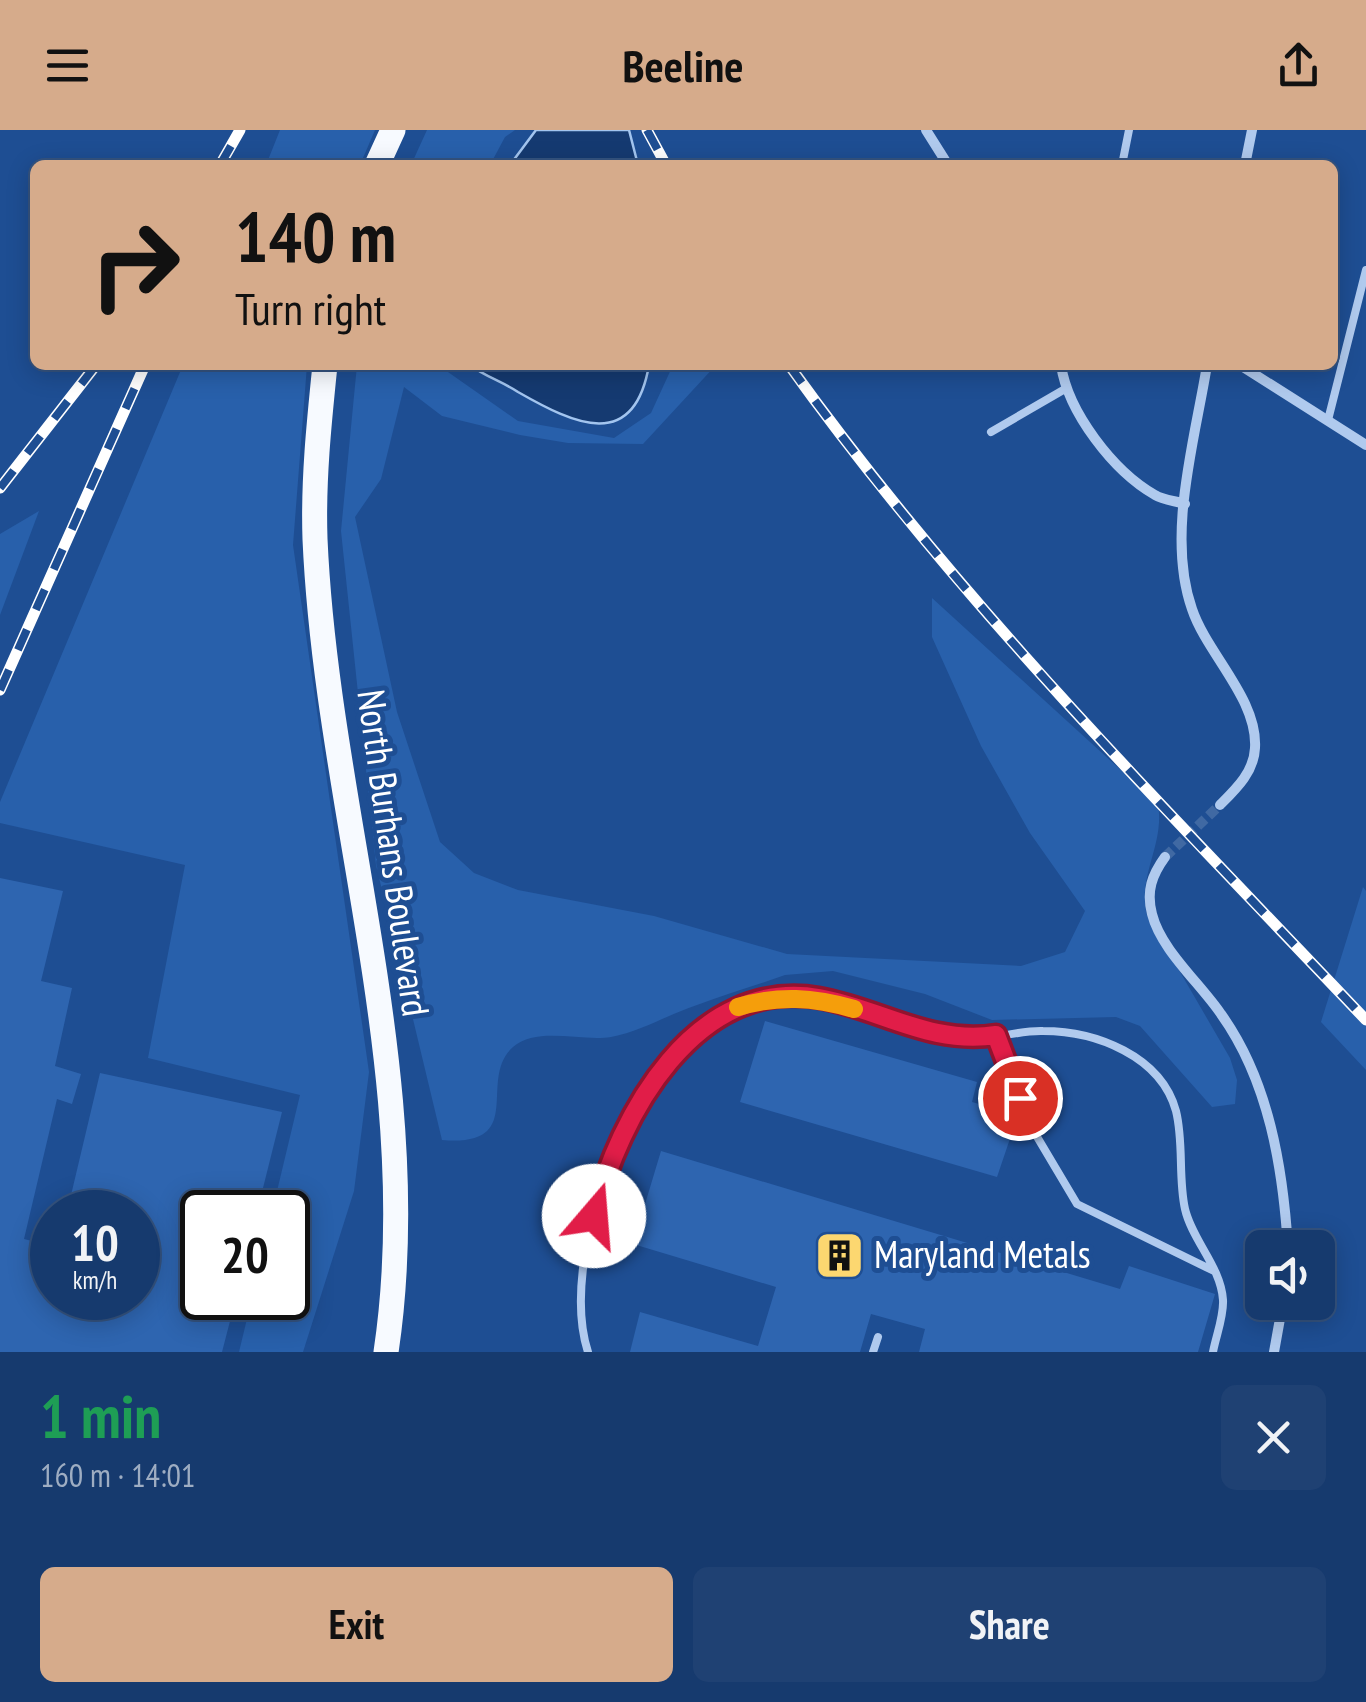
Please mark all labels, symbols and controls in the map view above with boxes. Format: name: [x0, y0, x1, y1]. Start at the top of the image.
text: Beeline: [622, 36, 744, 94]
icon: menu: [40, 38, 95, 93]
icon: share: [1271, 38, 1326, 93]
text: 140 m: [235, 191, 396, 281]
icon: right: [70, 200, 200, 330]
text: Turn right: [235, 279, 386, 337]
street label: North Burhans Boulevard: [347, 686, 442, 1019]
pin: [978, 1056, 1063, 1141]
icon: arrive: [993, 1071, 1048, 1126]
position arrow: [542, 1164, 646, 1268]
speed limit sign: 20: [180, 1190, 310, 1320]
text: 10: [71, 1210, 119, 1275]
building icon: Maryland Metals: [813, 1229, 865, 1281]
place label: Maryland Metals: [874, 1229, 1091, 1278]
map controls: [1245, 1230, 1335, 1320]
button: sound: [1245, 1230, 1335, 1320]
text: km/h: [73, 1264, 117, 1296]
text: 1 min: [40, 1377, 161, 1455]
button: close: [1221, 1385, 1326, 1490]
text: 160 m · 14:01: [40, 1454, 195, 1496]
button: Exit: [40, 1567, 673, 1682]
button: Share: [693, 1567, 1326, 1682]

